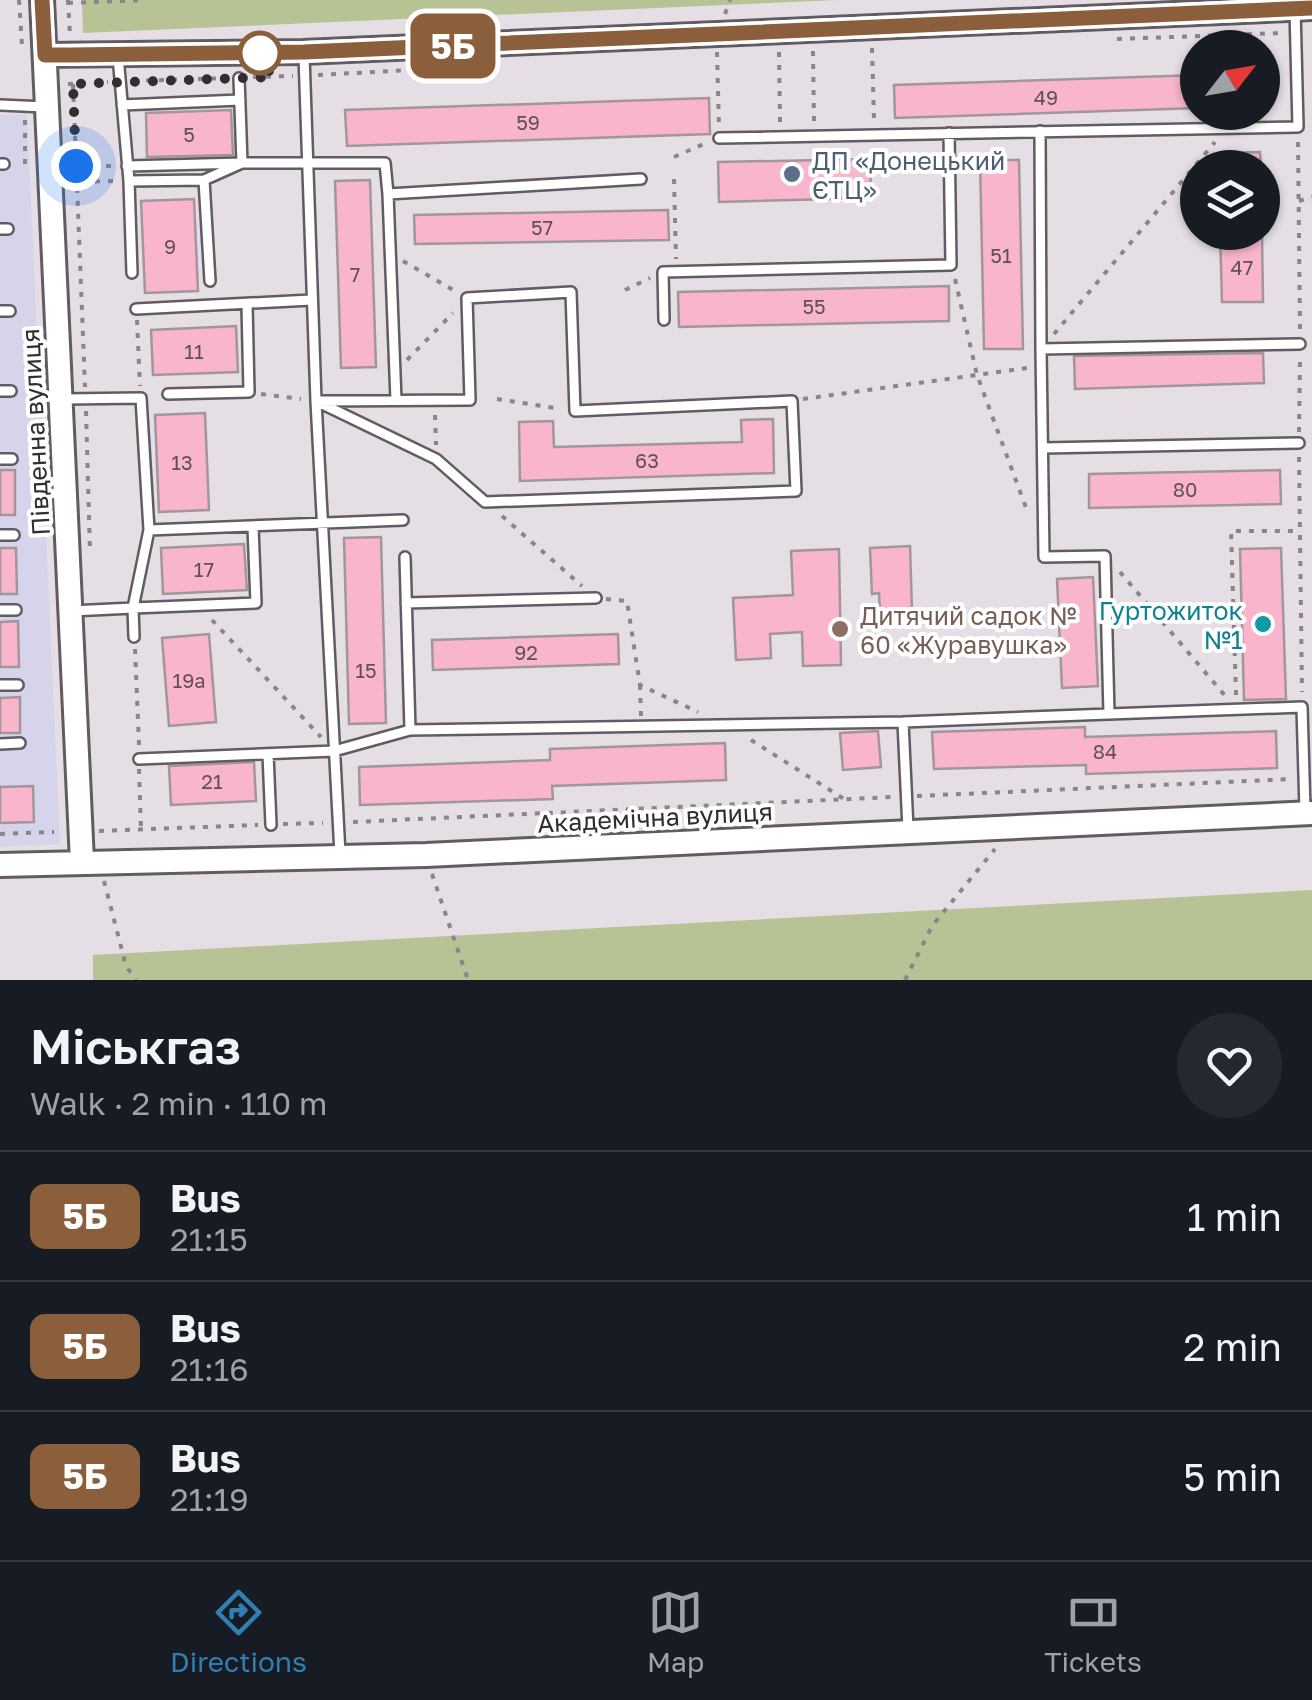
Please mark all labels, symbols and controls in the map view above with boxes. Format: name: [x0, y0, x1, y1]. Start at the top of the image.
line badge: 5Б: [408, 13, 498, 78]
text: 5Б: [430, 25, 476, 67]
north arrow: [1180, 30, 1280, 130]
map controls: [1180, 30, 1280, 250]
unlabelled marker: [239, 32, 281, 74]
house number: 49: [1034, 85, 1058, 109]
house number: 59: [516, 110, 540, 134]
house number: 5: [183, 122, 195, 146]
your location: [51, 141, 101, 191]
place label: ДП «Донецький ЄТЦ»: [812, 145, 1005, 205]
button: layers: [1180, 150, 1280, 250]
marker: ДП «Донецький ЄТЦ»: [781, 163, 803, 185]
house number: 57: [531, 215, 553, 239]
house number: 9: [164, 234, 176, 258]
house number: 51: [990, 243, 1012, 267]
house number: 47: [1231, 255, 1253, 279]
house number: 7: [350, 262, 360, 286]
house number: 55: [802, 294, 826, 318]
street label: Південна вулиця: [14, 328, 56, 536]
house number: 11: [184, 339, 204, 363]
house number: 63: [635, 448, 659, 472]
house number: 13: [171, 450, 193, 474]
house number: 80: [1173, 477, 1197, 501]
house number: 17: [194, 557, 214, 581]
place label: Гуртожиток №1: [1099, 595, 1243, 655]
place label: Дитячий садок № 60 «Журавушка»: [860, 600, 1076, 660]
marker: Гуртожиток №1: [1252, 613, 1274, 635]
marker: Дитячий садок № 60 «Журавушка»: [829, 618, 851, 640]
house number: 92: [514, 640, 538, 664]
house number: 15: [355, 658, 377, 682]
house number: 19а: [172, 668, 206, 692]
house number: 84: [1093, 739, 1117, 763]
house number: 21: [201, 769, 223, 793]
street label: Академічна вулиця: [536, 795, 774, 839]
button: heart: [1177, 1013, 1282, 1118]
text: Міськгаз: [30, 1017, 241, 1075]
text: Walk · 2 min · 110 m: [30, 1084, 327, 1122]
text: Bus: [170, 1175, 241, 1220]
text: 1 min: [1187, 1194, 1282, 1239]
text: 5Б: [62, 1195, 108, 1237]
text: 21:15: [170, 1220, 248, 1258]
text: Bus: [170, 1305, 241, 1350]
text: 2 min: [1183, 1324, 1282, 1369]
text: 5Б: [62, 1325, 108, 1367]
text: 21:16: [170, 1350, 249, 1388]
text: Bus: [170, 1435, 241, 1480]
text: 5 min: [1183, 1454, 1282, 1499]
text: 5Б: [62, 1455, 108, 1497]
text: 21:19: [170, 1480, 249, 1518]
tab: Directions: [170, 1585, 307, 1678]
tab: Map: [647, 1585, 704, 1678]
tab: Tickets: [1044, 1585, 1142, 1678]

